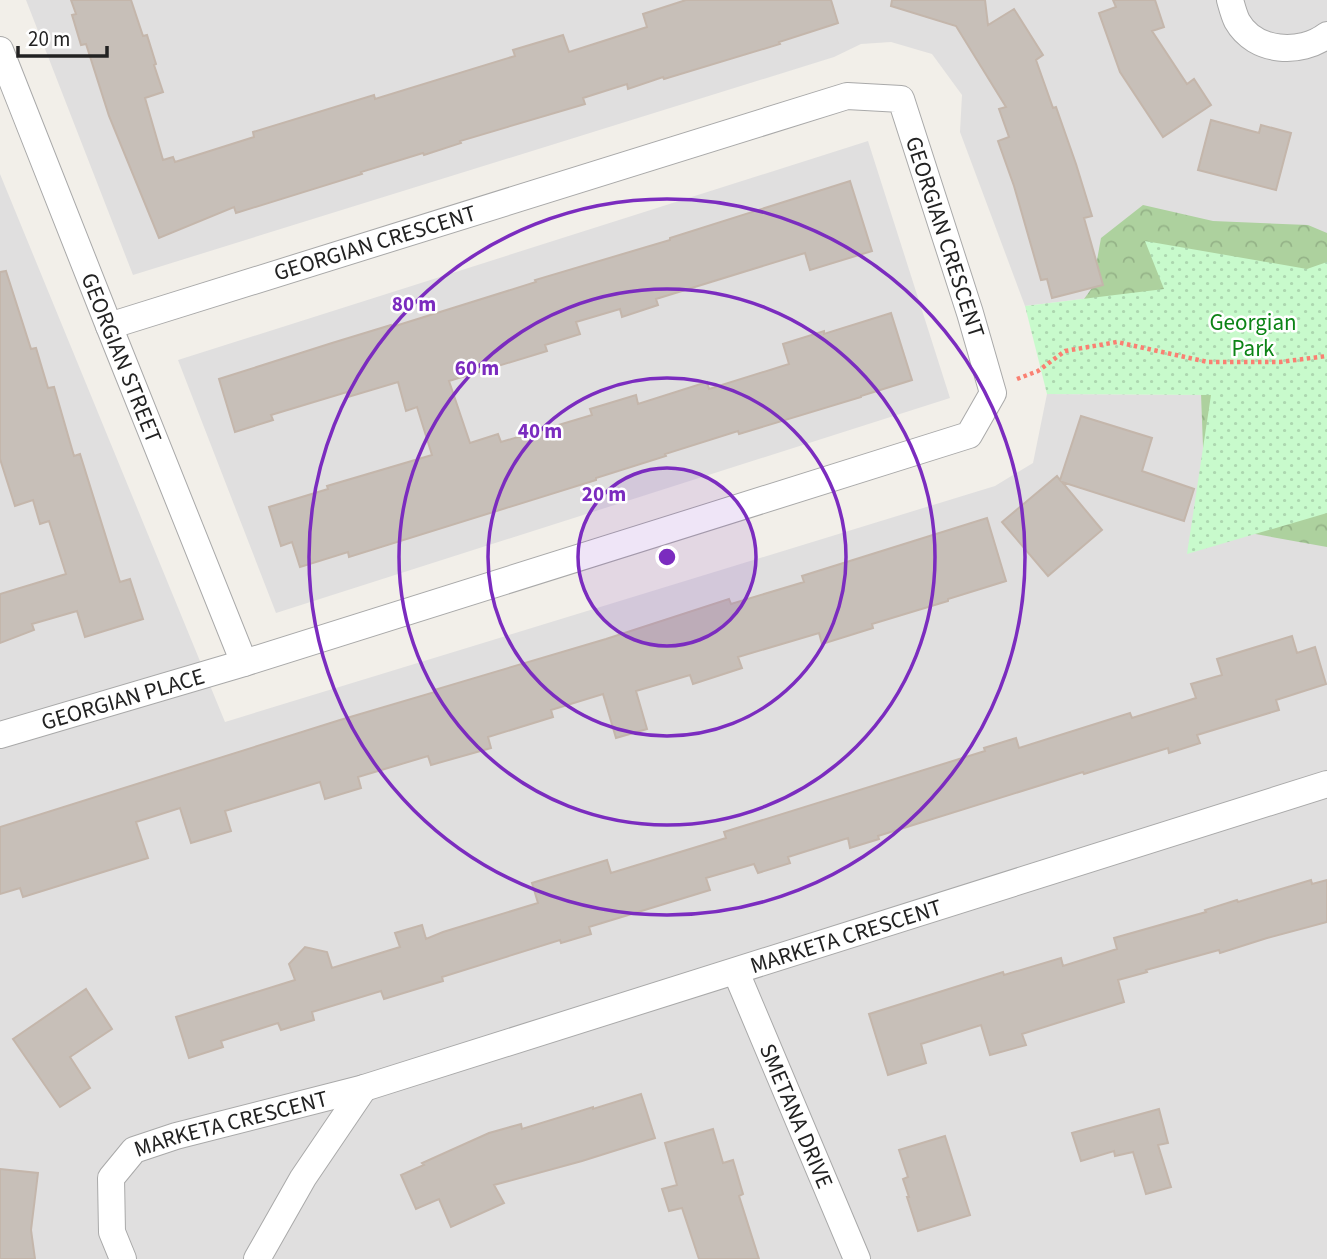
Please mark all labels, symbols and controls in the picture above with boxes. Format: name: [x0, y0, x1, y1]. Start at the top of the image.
scale bar: [18, 14, 107, 58]
text: 20 m: [28, 24, 70, 54]
street label: GEORGIAN CRESCENT: [897, 132, 993, 342]
street label: GEORGIAN CRESCENT: [270, 197, 480, 289]
street label: GEORGIAN STREET: [73, 268, 171, 448]
text: 80 m: [392, 289, 436, 319]
park label: Georgian Park: [1209, 306, 1297, 365]
text: 60 m: [455, 353, 499, 383]
text: 40 m: [518, 416, 562, 446]
text: 20 m: [582, 479, 626, 509]
centre of rings: [655, 545, 679, 569]
street label: GEORGIAN PLACE: [37, 659, 208, 738]
street label: MARKETA CRESCENT: [746, 890, 946, 982]
street label: SMETANA DRIVE: [751, 1038, 842, 1193]
street label: MARKETA CRESCENT: [130, 1081, 331, 1165]

